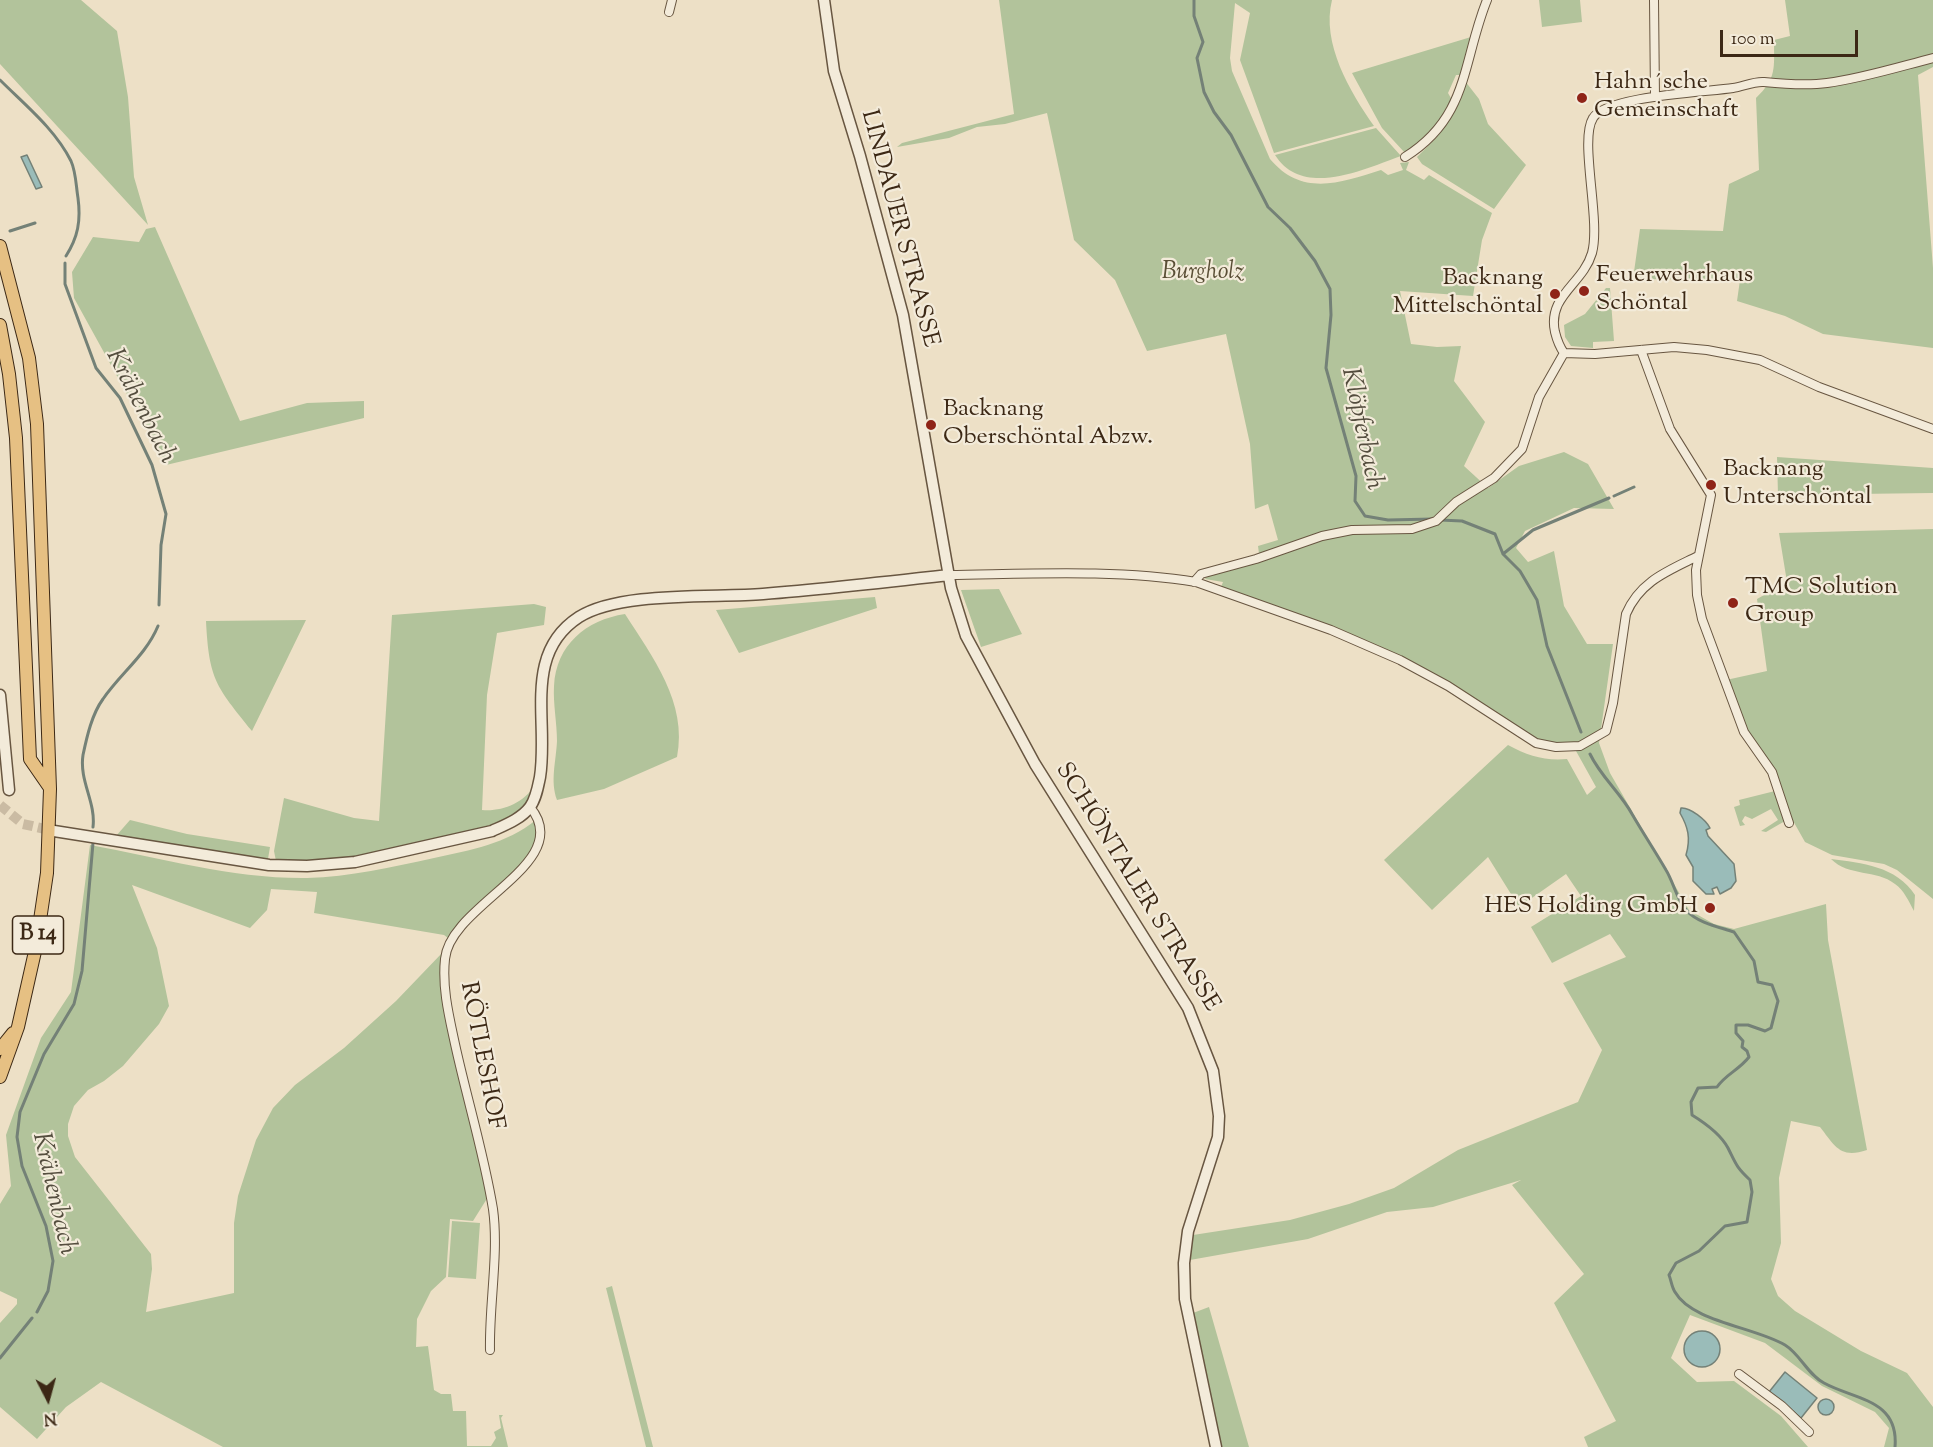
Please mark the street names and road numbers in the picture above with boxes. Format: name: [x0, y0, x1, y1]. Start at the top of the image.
street label: LINDAUER STRASSE: [852, 107, 944, 351]
street label: SCHÖNTALER STRASSE: [1047, 758, 1225, 1018]
road number: B 14: [12, 916, 63, 954]
street label: RÖTLESHOF: [452, 980, 508, 1132]

